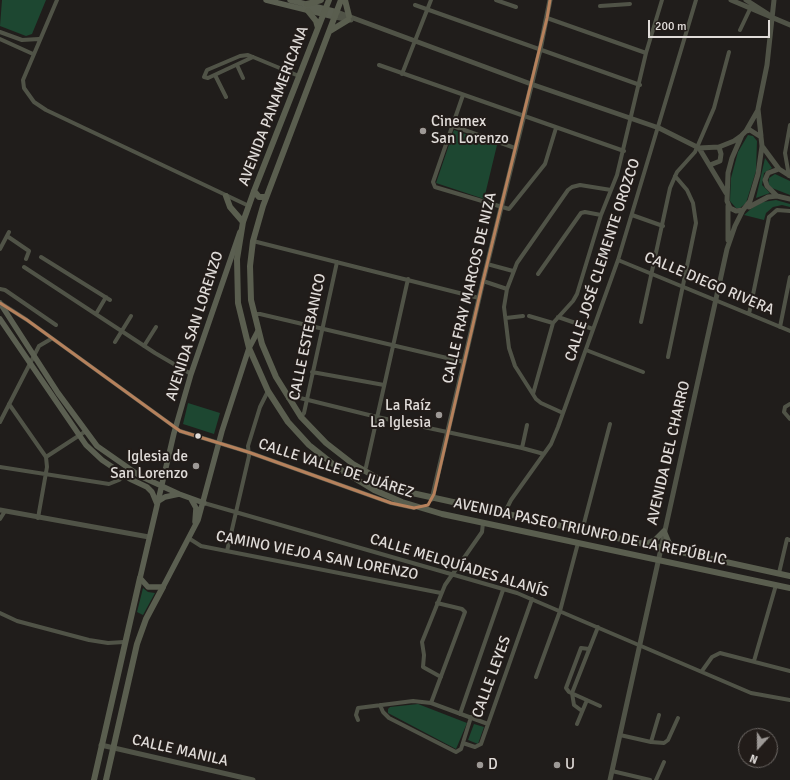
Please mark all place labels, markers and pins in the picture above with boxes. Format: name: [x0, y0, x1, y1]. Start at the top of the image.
place label: Cinemex San Lorenzo: [431, 113, 509, 148]
marker: Cinemex San Lorenzo: [418, 126, 428, 136]
place label: La Raíz La Iglesia: [370, 397, 431, 432]
marker: La Raíz La Iglesia: [434, 410, 444, 420]
unlabelled marker: [193, 431, 203, 441]
place label: Iglesia de San Lorenzo: [110, 448, 188, 483]
marker: Iglesia de San Lorenzo: [191, 461, 201, 471]
place label: D: [488, 756, 498, 774]
place label: U: [565, 756, 575, 774]
marker: D: [475, 760, 485, 770]
marker: U: [552, 760, 562, 770]

